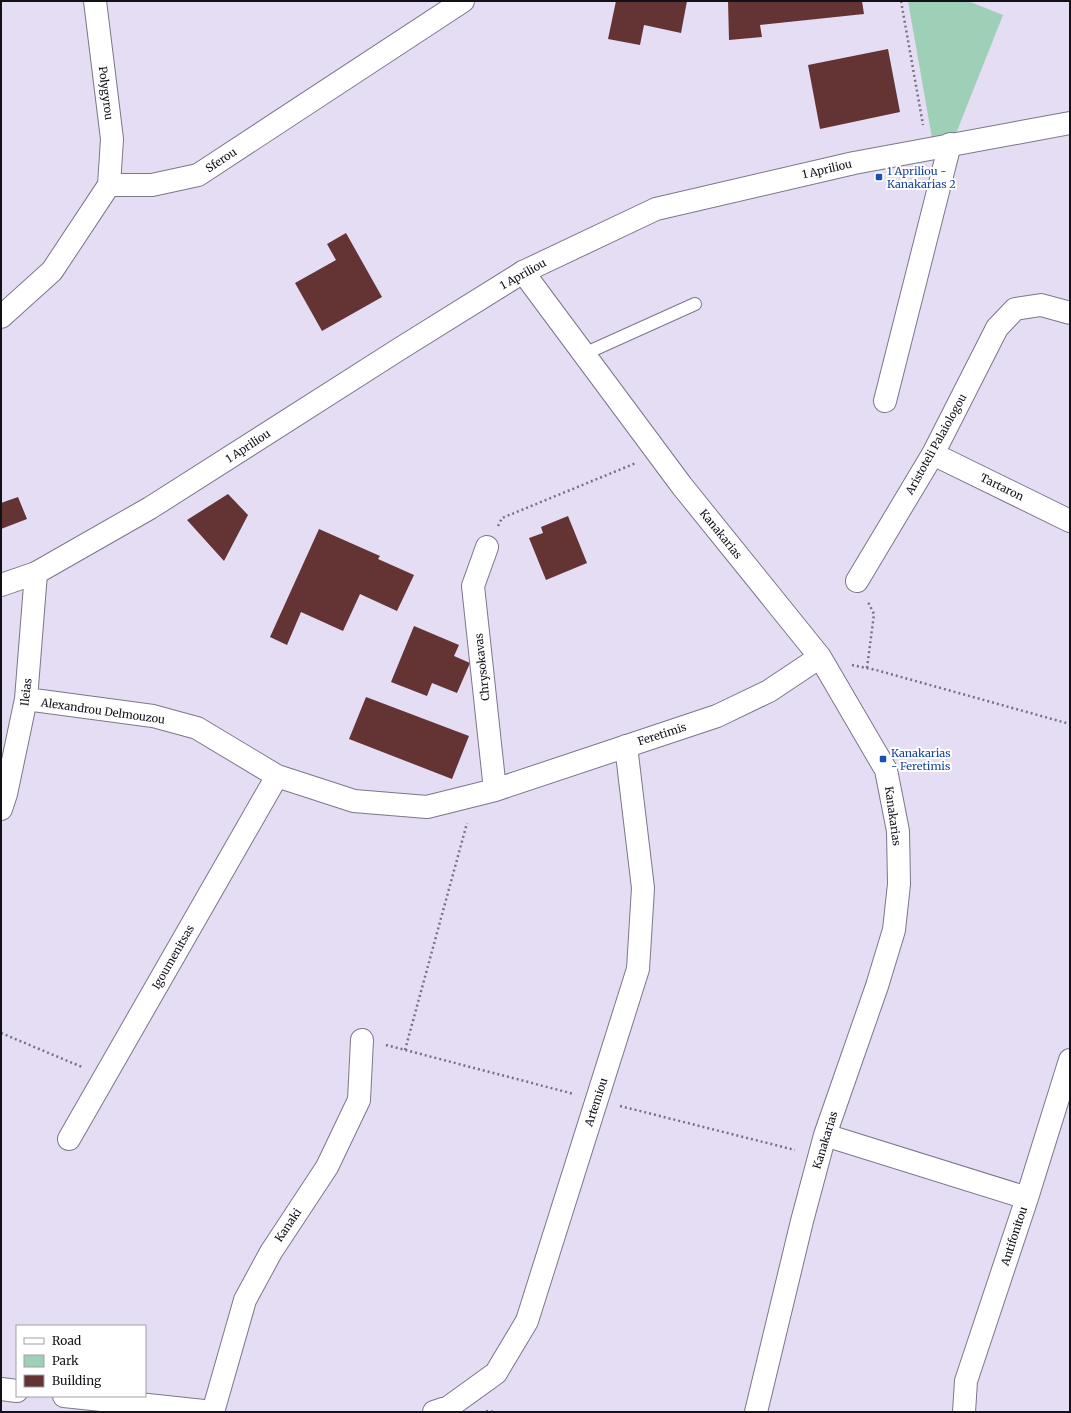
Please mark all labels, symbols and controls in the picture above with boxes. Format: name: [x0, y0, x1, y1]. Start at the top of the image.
street label: Polygyrou: [96, 65, 116, 121]
street label: Sferou: [203, 145, 239, 175]
street label: 1 Apriliou: [801, 156, 853, 182]
place label: 1 Apriliou - Kanakarias 2: [887, 164, 956, 191]
marker: 1 Apriliou - Kanakarias 2: [874, 172, 884, 182]
street label: 1 Apriliou: [497, 256, 549, 292]
street label: Aristoteli Palaiologou: [902, 391, 970, 498]
street label: 1 Apriliou: [223, 426, 273, 466]
street label: Tartaron: [978, 470, 1027, 504]
street label: Kanakarias: [697, 506, 745, 562]
street label: Chrysokavas: [471, 633, 493, 701]
street label: Ileias: [17, 677, 35, 707]
street label: Alexandrou Delmouzou: [39, 695, 166, 727]
street label: Feretimis: [636, 720, 688, 748]
place label: Kanakarias - Feretimis: [891, 746, 951, 773]
marker: Kanakarias - Feretimis: [878, 754, 888, 764]
street label: Kanakarias: [882, 785, 904, 847]
street label: Igoumenitsas: [149, 922, 197, 992]
street label: Artemiou: [581, 1076, 610, 1129]
street label: Kanakarias: [810, 1109, 840, 1171]
street label: Kanaki: [272, 1205, 305, 1244]
street label: Antifonitou: [998, 1205, 1030, 1268]
legend: [16, 1325, 146, 1397]
text: Road: [52, 1333, 81, 1348]
text: Park: [52, 1353, 79, 1368]
text: Building: [52, 1373, 102, 1388]

